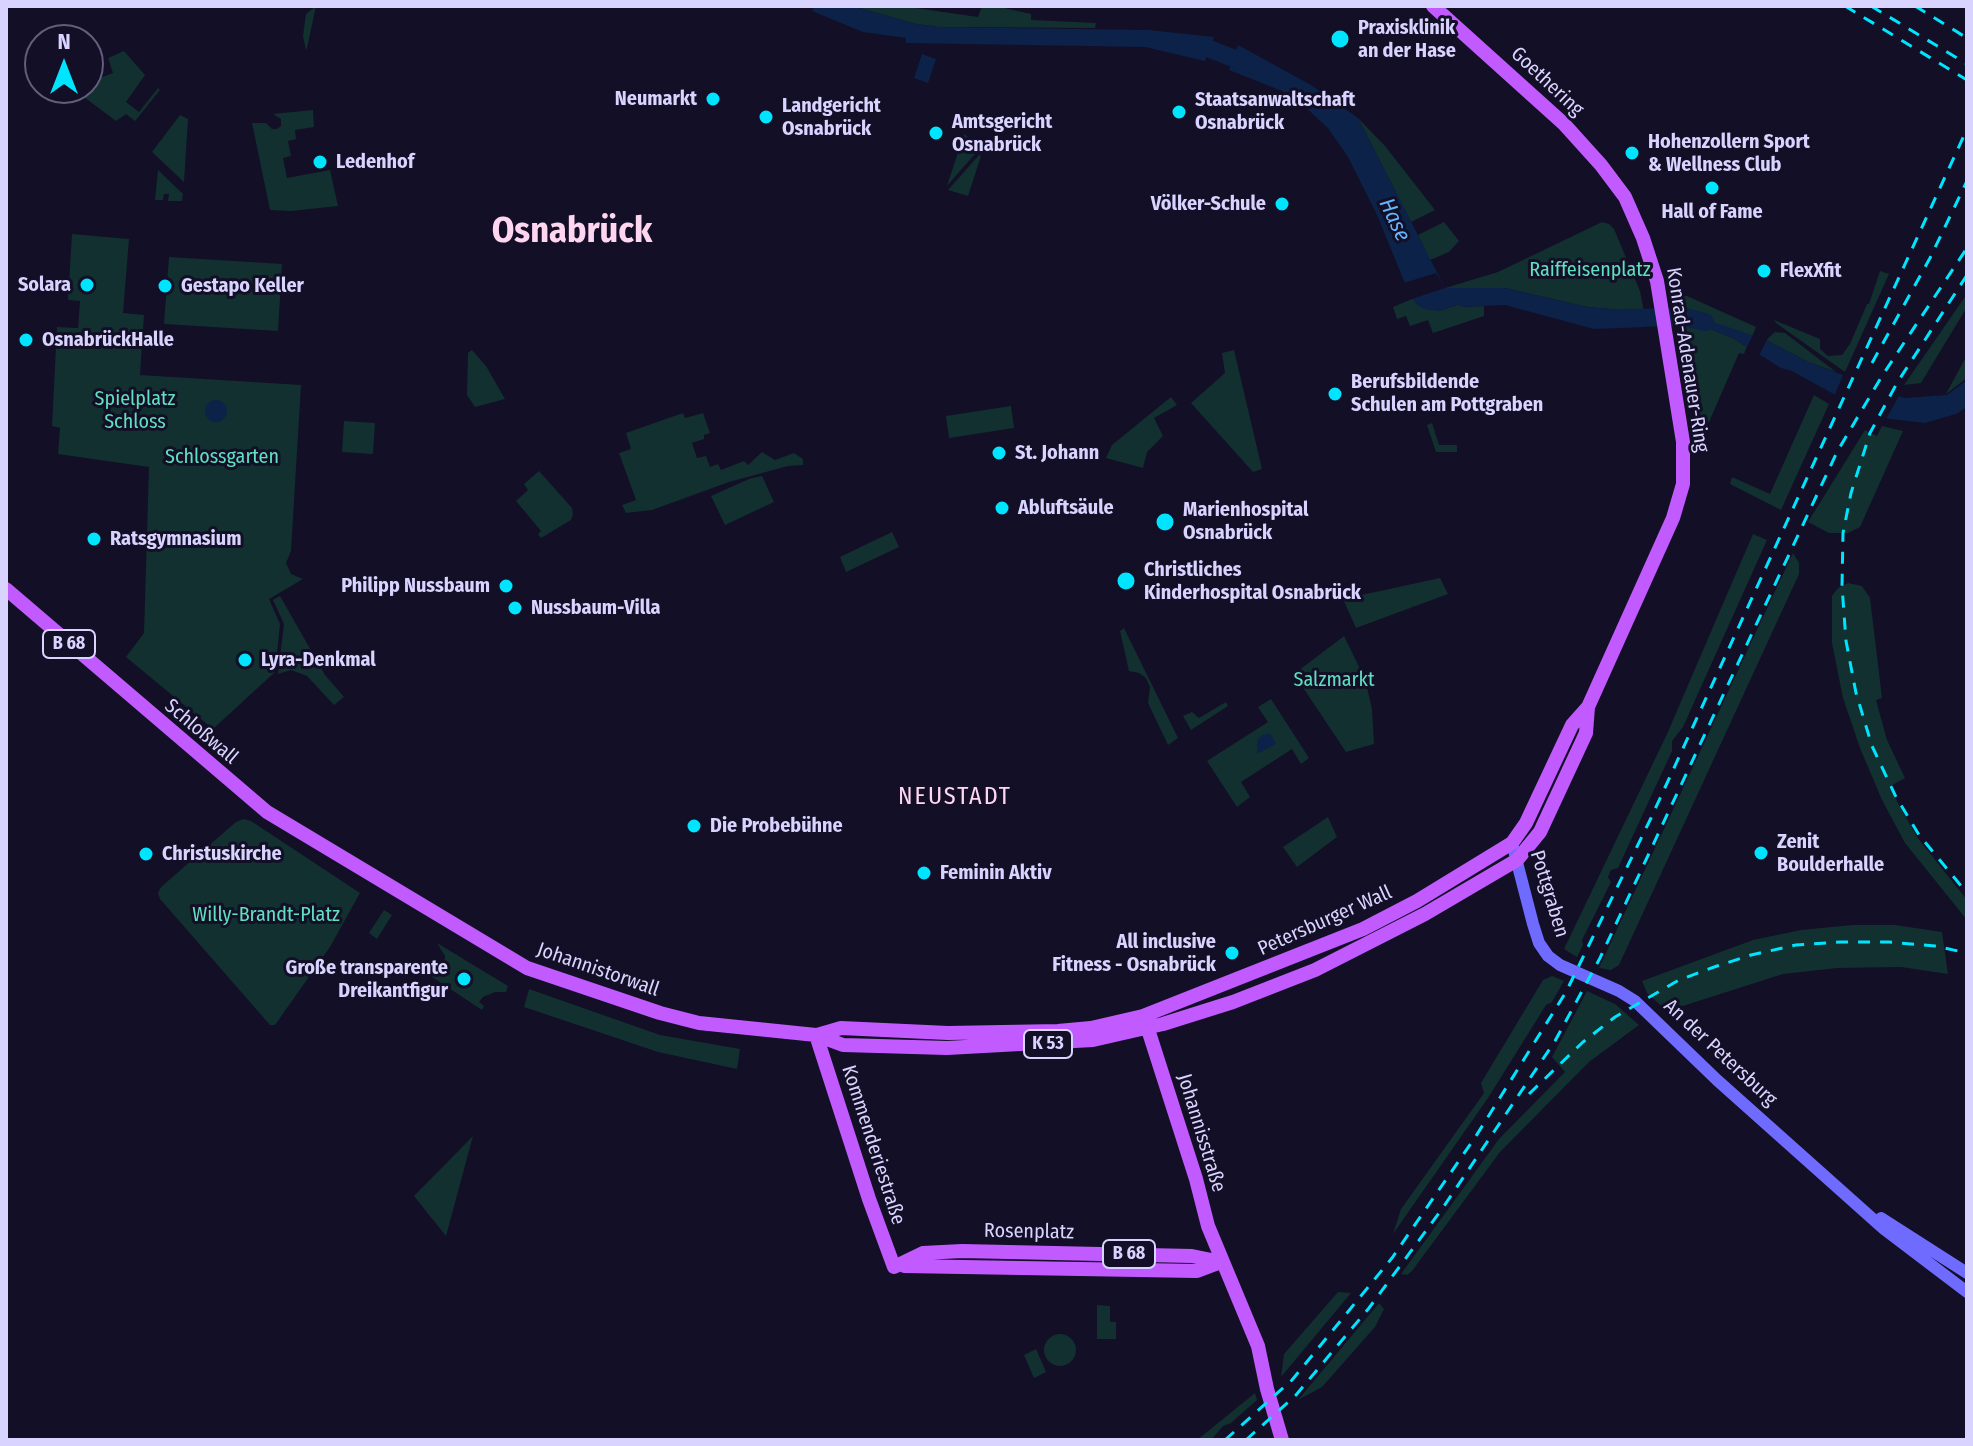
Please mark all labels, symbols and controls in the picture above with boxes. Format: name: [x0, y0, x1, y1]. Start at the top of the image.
place label: Praxisklinik an der Hase: [1358, 16, 1456, 63]
north arrow: [24, 24, 104, 104]
text: N: [57, 28, 71, 55]
marker: Praxisklinik an der Hase: [1329, 28, 1351, 50]
street label: Goethering: [1506, 42, 1588, 122]
place label: Neumarkt: [615, 87, 697, 111]
place label: Staatsanwaltschaft Osnabrück: [1195, 88, 1355, 135]
marker: Neumarkt: [704, 90, 722, 108]
place label: Landgericht Osnabrück: [782, 94, 881, 141]
marker: Staatsanwaltschaft Osnabrück: [1170, 103, 1188, 121]
marker: Landgericht Osnabrück: [757, 108, 775, 126]
place label: Amtsgericht Osnabrück: [952, 110, 1052, 157]
marker: Amtsgericht Osnabrück: [927, 124, 945, 142]
place label: Hohenzollern Sport & Wellness Club: [1648, 130, 1810, 177]
marker: Hohenzollern Sport & Wellness Club: [1623, 144, 1641, 162]
place label: Ledenhof: [336, 150, 414, 174]
marker: Ledenhof: [311, 153, 329, 171]
marker: Hall of Fame: [1703, 179, 1721, 197]
place label: Völker-Schule: [1151, 192, 1266, 216]
water label: Hase: [1373, 194, 1415, 246]
marker: Völker-Schule: [1273, 195, 1291, 213]
place label: Hall of Fame: [1661, 200, 1763, 224]
district label: Osnabrück: [492, 210, 652, 254]
park label: Raiffeisenplatz: [1529, 258, 1651, 282]
place label: FlexXfit: [1780, 259, 1841, 283]
marker: FlexXfit: [1755, 262, 1773, 280]
street label: Konrad-Adenauer-Ring: [1661, 266, 1713, 454]
place label: Solara: [18, 273, 71, 297]
place label: Gestapo Keller: [181, 274, 304, 298]
marker: Solara: [78, 276, 96, 294]
marker: Gestapo Keller: [156, 277, 174, 295]
place label: OsnabrückHalle: [42, 328, 174, 352]
marker: OsnabrückHalle: [17, 331, 35, 349]
place label: Berufsbildende Schulen am Pottgraben: [1351, 370, 1543, 417]
marker: Berufsbildende Schulen am Pottgraben: [1326, 385, 1344, 403]
park label: Spielplatz Schloss: [95, 387, 175, 434]
place label: St. Johann: [1015, 441, 1099, 465]
marker: St. Johann: [990, 444, 1008, 462]
park label: Schlossgarten: [165, 445, 279, 469]
place label: Abluftsäule: [1018, 496, 1114, 520]
place label: Marienhospital Osnabrück: [1183, 498, 1308, 545]
marker: Abluftsäule: [993, 499, 1011, 517]
marker: Marienhospital Osnabrück: [1154, 511, 1176, 533]
place label: Ratsgymnasium: [110, 527, 241, 551]
marker: Ratsgymnasium: [85, 530, 103, 548]
place label: Christliches Kinderhospital Osnabrück: [1144, 558, 1361, 605]
marker: Christliches Kinderhospital Osnabrück: [1115, 570, 1137, 592]
place label: Philipp Nussbaum: [341, 574, 490, 598]
marker: Philipp Nussbaum: [497, 577, 515, 595]
place label: Nussbaum-Villa: [531, 596, 661, 620]
marker: Nussbaum-Villa: [506, 599, 524, 617]
road number: B 68: [43, 630, 95, 658]
place label: Lyra-Denkmal: [261, 648, 376, 672]
marker: Lyra-Denkmal: [236, 651, 254, 669]
park label: Salzmarkt: [1294, 668, 1374, 692]
street label: Schloßwall: [159, 694, 243, 770]
district label: NEUSTADT: [898, 783, 1012, 811]
place label: Die Probebühne: [710, 814, 843, 838]
marker: Die Probebühne: [685, 817, 703, 835]
place label: Zenit Boulderhalle: [1777, 830, 1884, 877]
place label: Christuskirche: [162, 842, 282, 866]
marker: Zenit Boulderhalle: [1752, 844, 1770, 862]
marker: Christuskirche: [137, 845, 155, 863]
street label: Pottgraben: [1524, 848, 1574, 940]
place label: Feminin Aktiv: [940, 861, 1052, 885]
marker: Feminin Aktiv: [915, 864, 933, 882]
street label: Petersburger Wall: [1254, 881, 1396, 961]
park label: Willy-Brandt-Platz: [192, 903, 340, 927]
place label: All inclusive Fitness - Osnabrück: [1052, 930, 1216, 977]
street label: Johannistorwall: [534, 938, 662, 1002]
marker: All inclusive Fitness - Osnabrück: [1223, 944, 1241, 962]
place label: Große transparente Dreikantfigur: [286, 956, 448, 1003]
marker: Große transparente Dreikantfigur: [455, 970, 473, 988]
street label: An der Petersburg: [1658, 994, 1782, 1112]
road number: K 53: [1024, 1030, 1072, 1058]
street label: Kommenderiestraße: [836, 1062, 910, 1228]
street label: Johannisstraße: [1172, 1071, 1230, 1195]
street label: Rosenplatz: [984, 1219, 1074, 1245]
road number: B 68: [1103, 1240, 1155, 1268]

